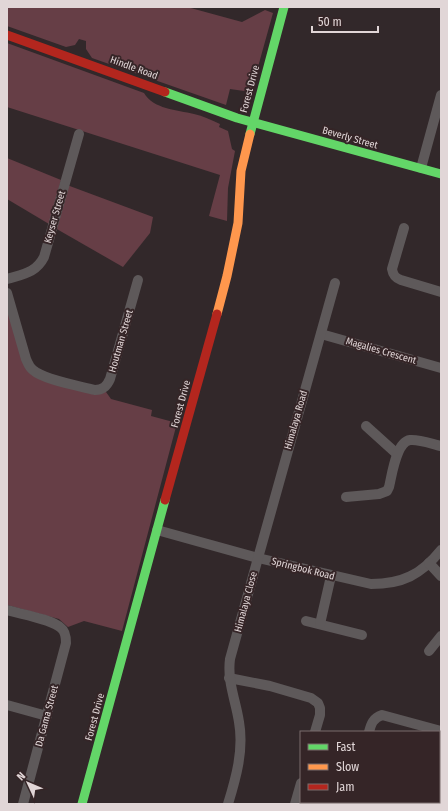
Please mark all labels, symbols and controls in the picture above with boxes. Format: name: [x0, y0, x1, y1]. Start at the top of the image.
scale bar: [312, 8, 378, 34]
text: 50 m: [318, 15, 342, 29]
street label: Hindle Road: [109, 54, 159, 82]
street label: Forest Drive: [238, 64, 262, 114]
street label: Beverly Street: [321, 124, 380, 152]
street label: Keyser Street: [42, 189, 68, 245]
street label: Houtman Street: [106, 308, 136, 374]
street label: Magalies Crescent: [344, 335, 418, 367]
street label: Forest Drive: [169, 379, 193, 429]
street label: Himalaya Road: [282, 389, 310, 451]
street label: Springbok Road: [270, 555, 336, 583]
street label: Himalaya Close: [232, 570, 260, 634]
street label: Da Gama Street: [33, 683, 61, 748]
street label: Forest Drive: [83, 692, 107, 742]
legend: [300, 731, 440, 803]
text: Fast: [336, 740, 355, 754]
text: Slow: [336, 760, 359, 774]
north arrow: [8, 763, 48, 803]
text: N: [14, 770, 28, 783]
text: Jam: [336, 780, 354, 794]

